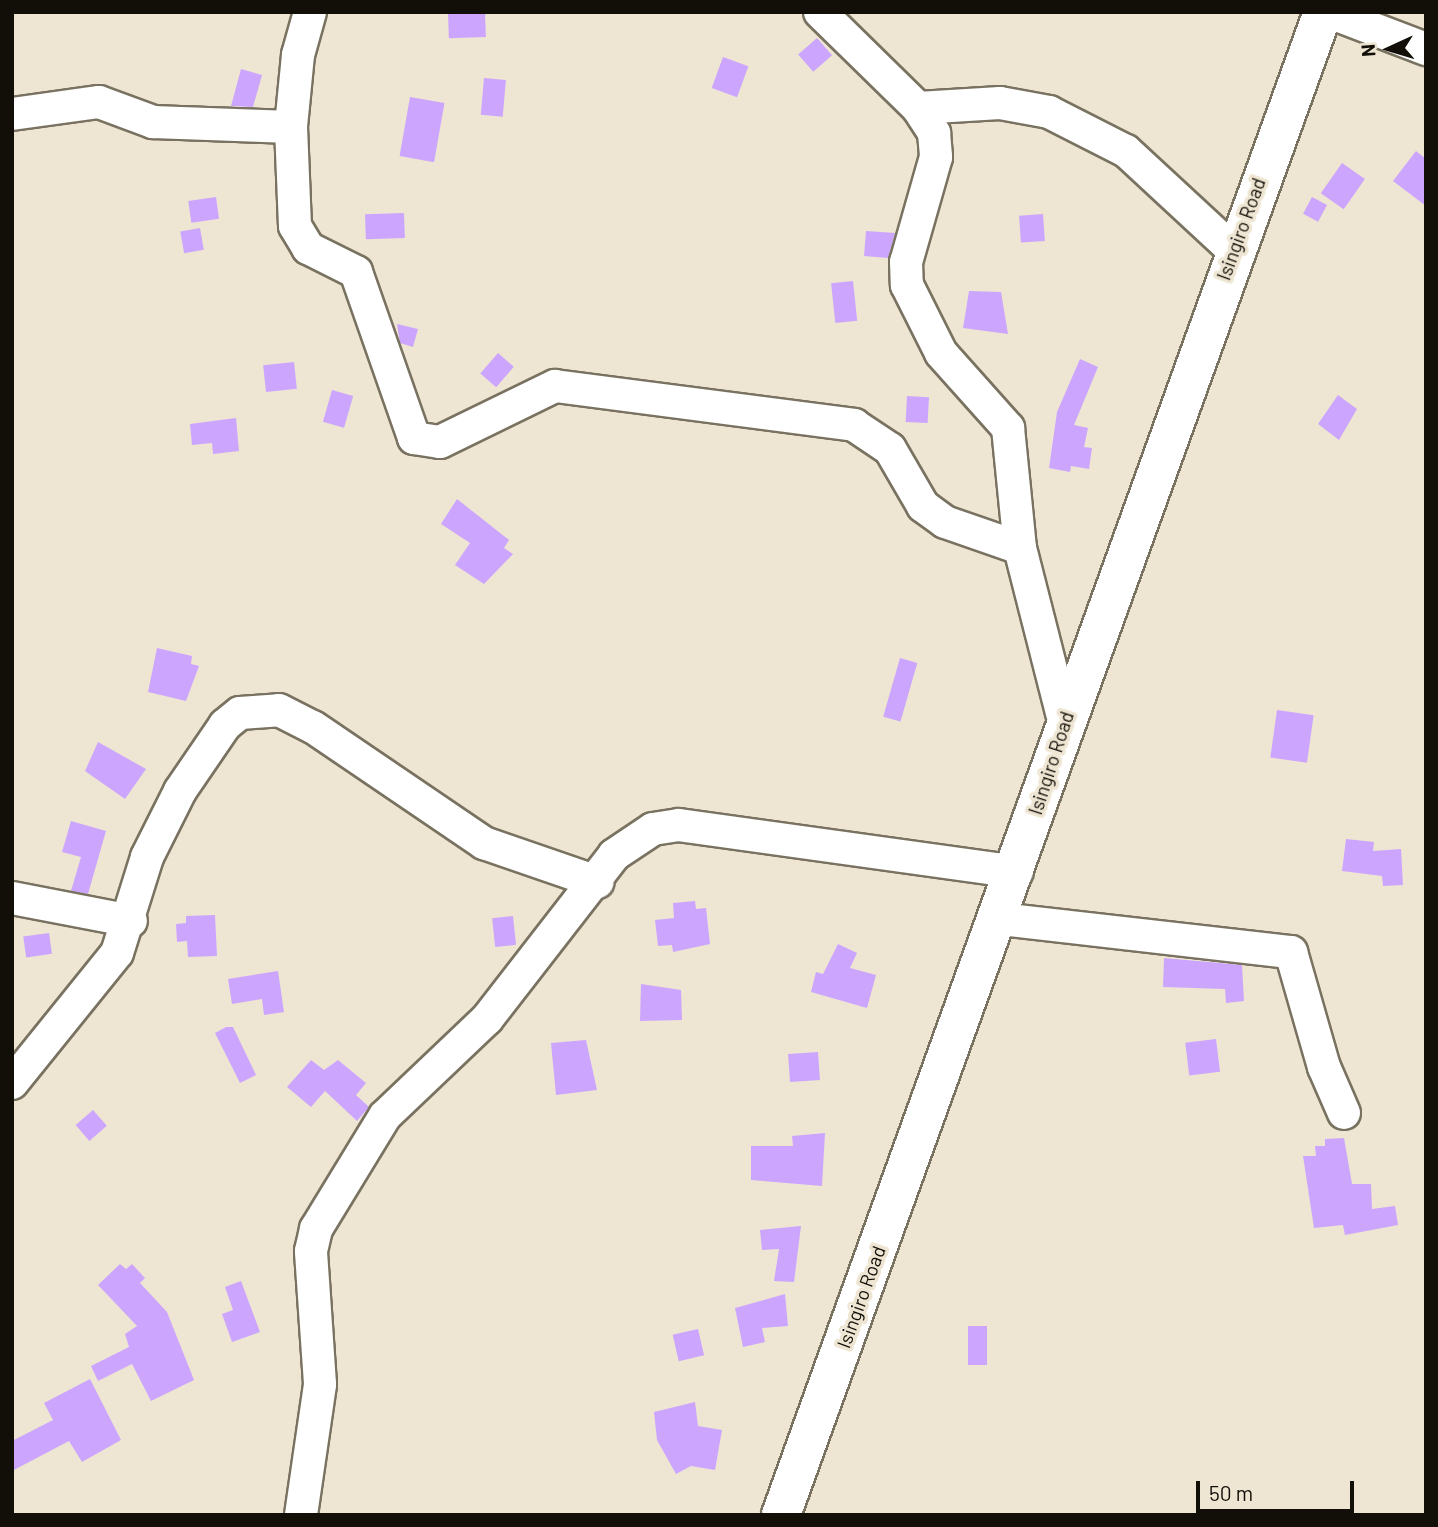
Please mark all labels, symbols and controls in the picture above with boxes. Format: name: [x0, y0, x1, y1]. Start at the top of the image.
north arrow: [1354, 14, 1424, 84]
text: N: [1356, 43, 1379, 58]
street label: Isingiro Road: [1212, 175, 1270, 283]
street label: Isingiro Road: [1024, 709, 1078, 817]
street label: Isingiro Road: [832, 1243, 890, 1351]
scale bar: [1200, 1468, 1358, 1512]
text: 50 m: [1209, 1480, 1253, 1505]

